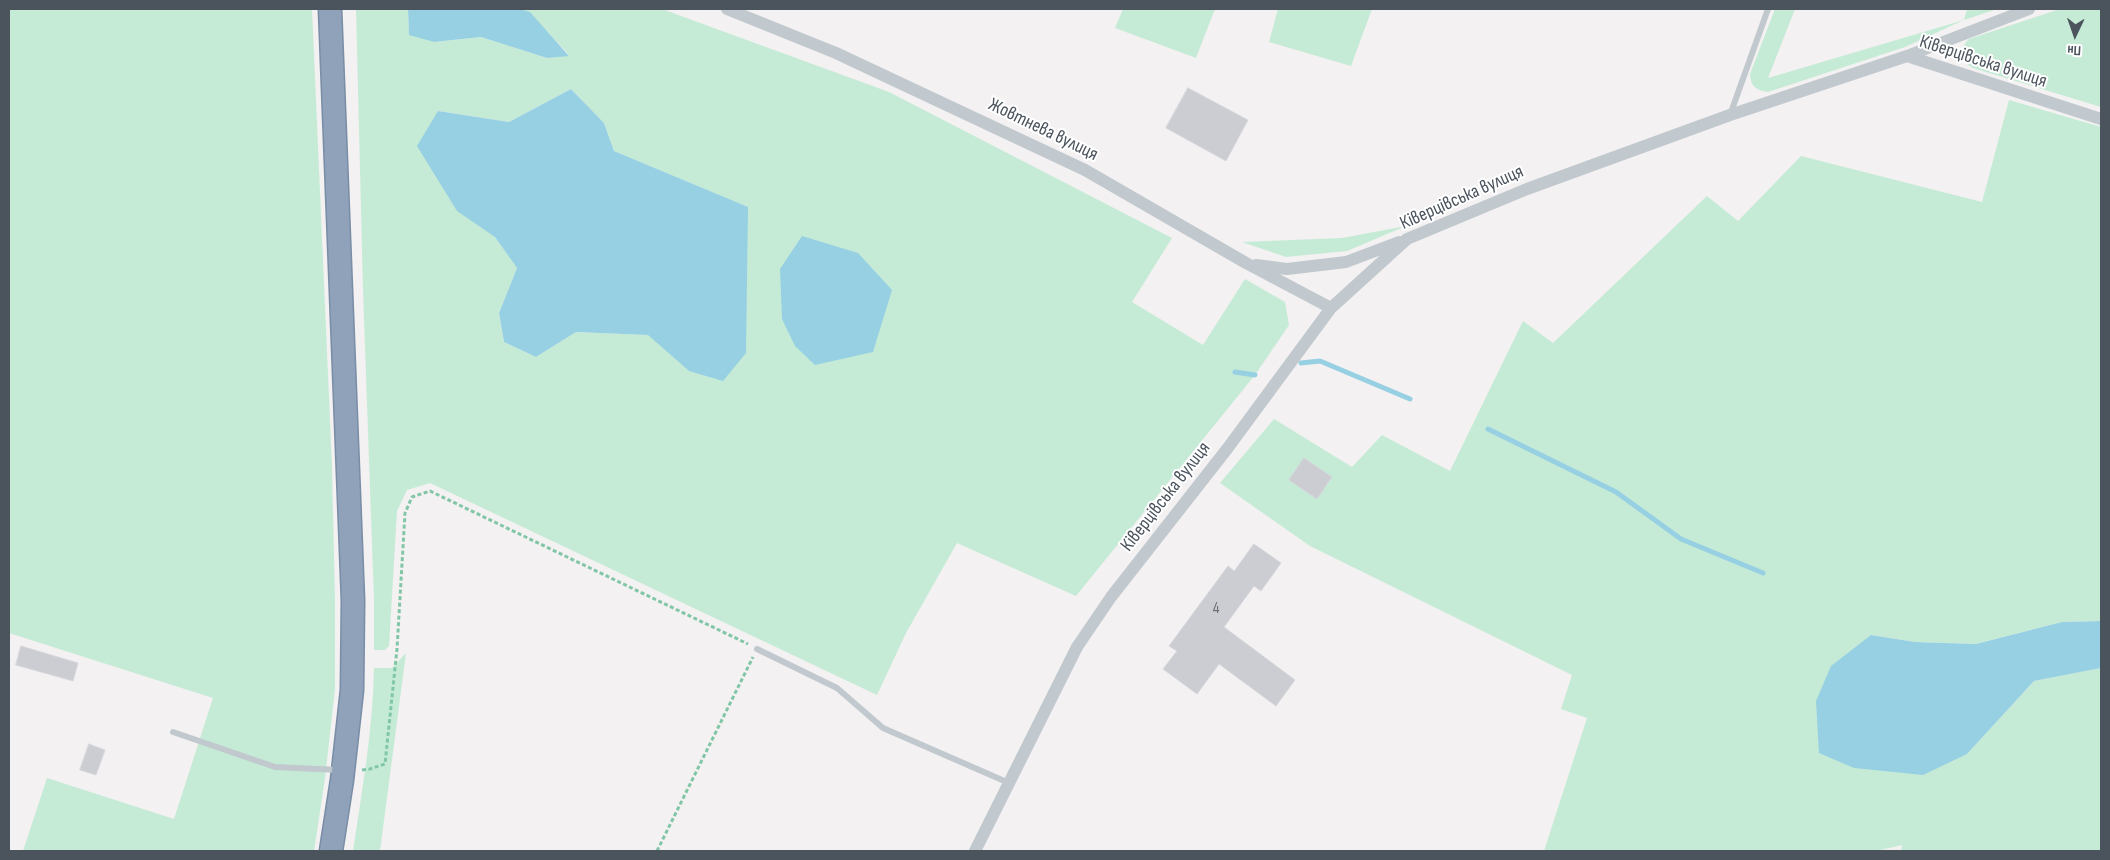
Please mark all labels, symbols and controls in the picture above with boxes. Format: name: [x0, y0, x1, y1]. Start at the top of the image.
north arrow: [2050, 10, 2100, 60]
street label: Ківерцівська вулиця: [1916, 31, 2050, 93]
text: Пн: [2067, 42, 2081, 59]
street label: Жовтнева вулиця: [984, 94, 1102, 166]
street label: Ківерцівська вулиця: [1397, 161, 1527, 235]
street label: Ківерцівська вулиця: [1116, 438, 1216, 556]
house number: 4: [1213, 599, 1219, 619]

